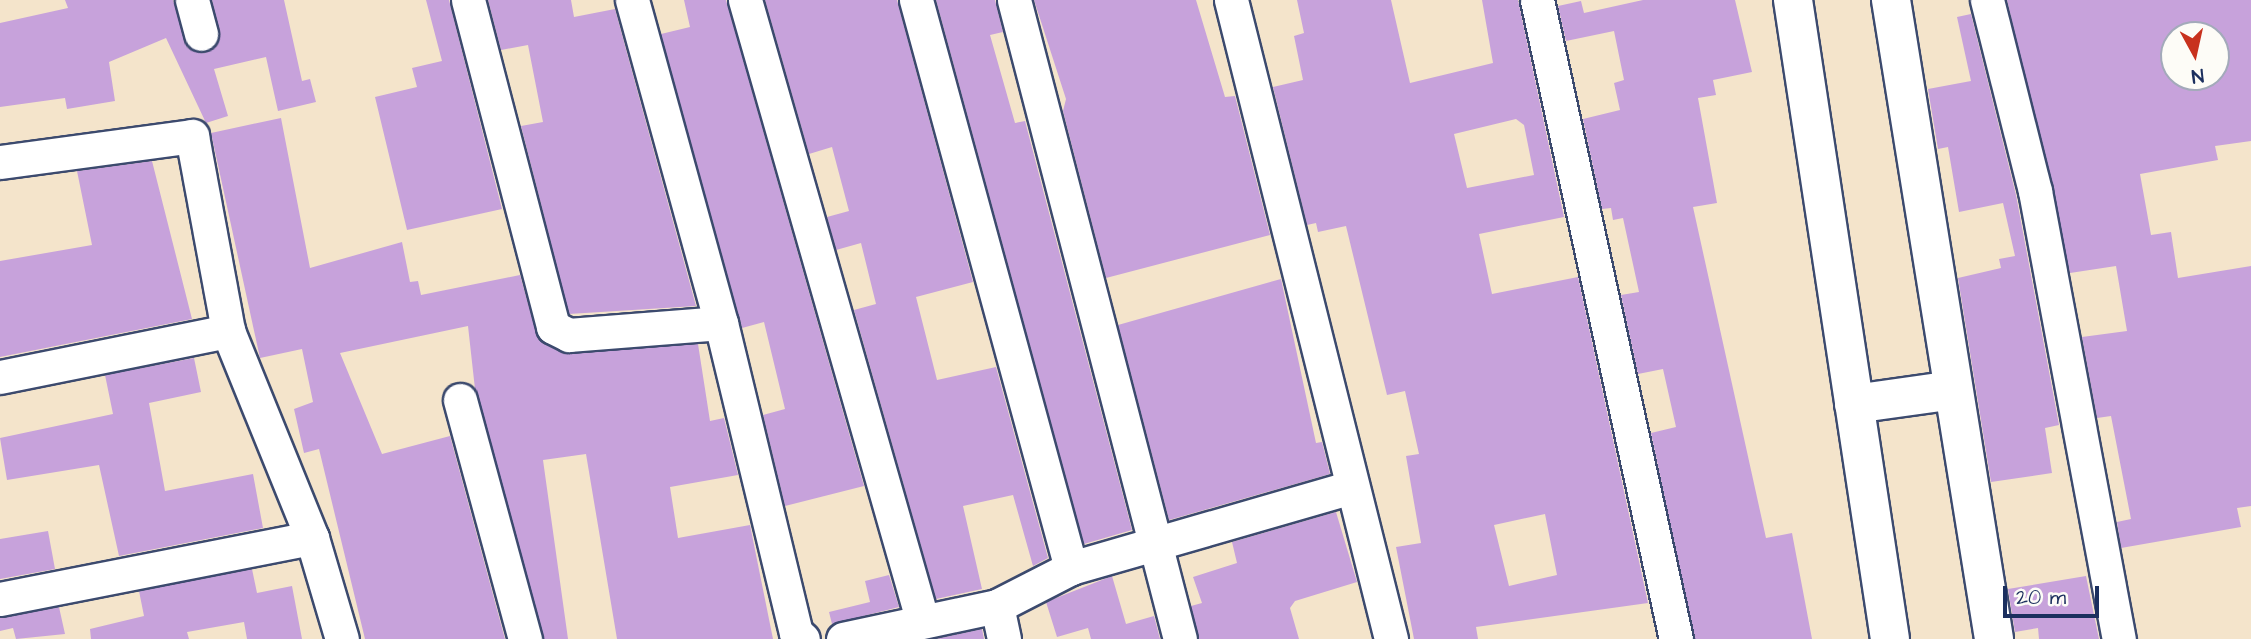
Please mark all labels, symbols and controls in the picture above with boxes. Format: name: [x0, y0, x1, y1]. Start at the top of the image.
north arrow: [2160, 21, 2230, 91]
text: N: [2190, 61, 2206, 90]
scale bar: [2006, 572, 2102, 616]
text: 20 m: [2016, 583, 2066, 612]

